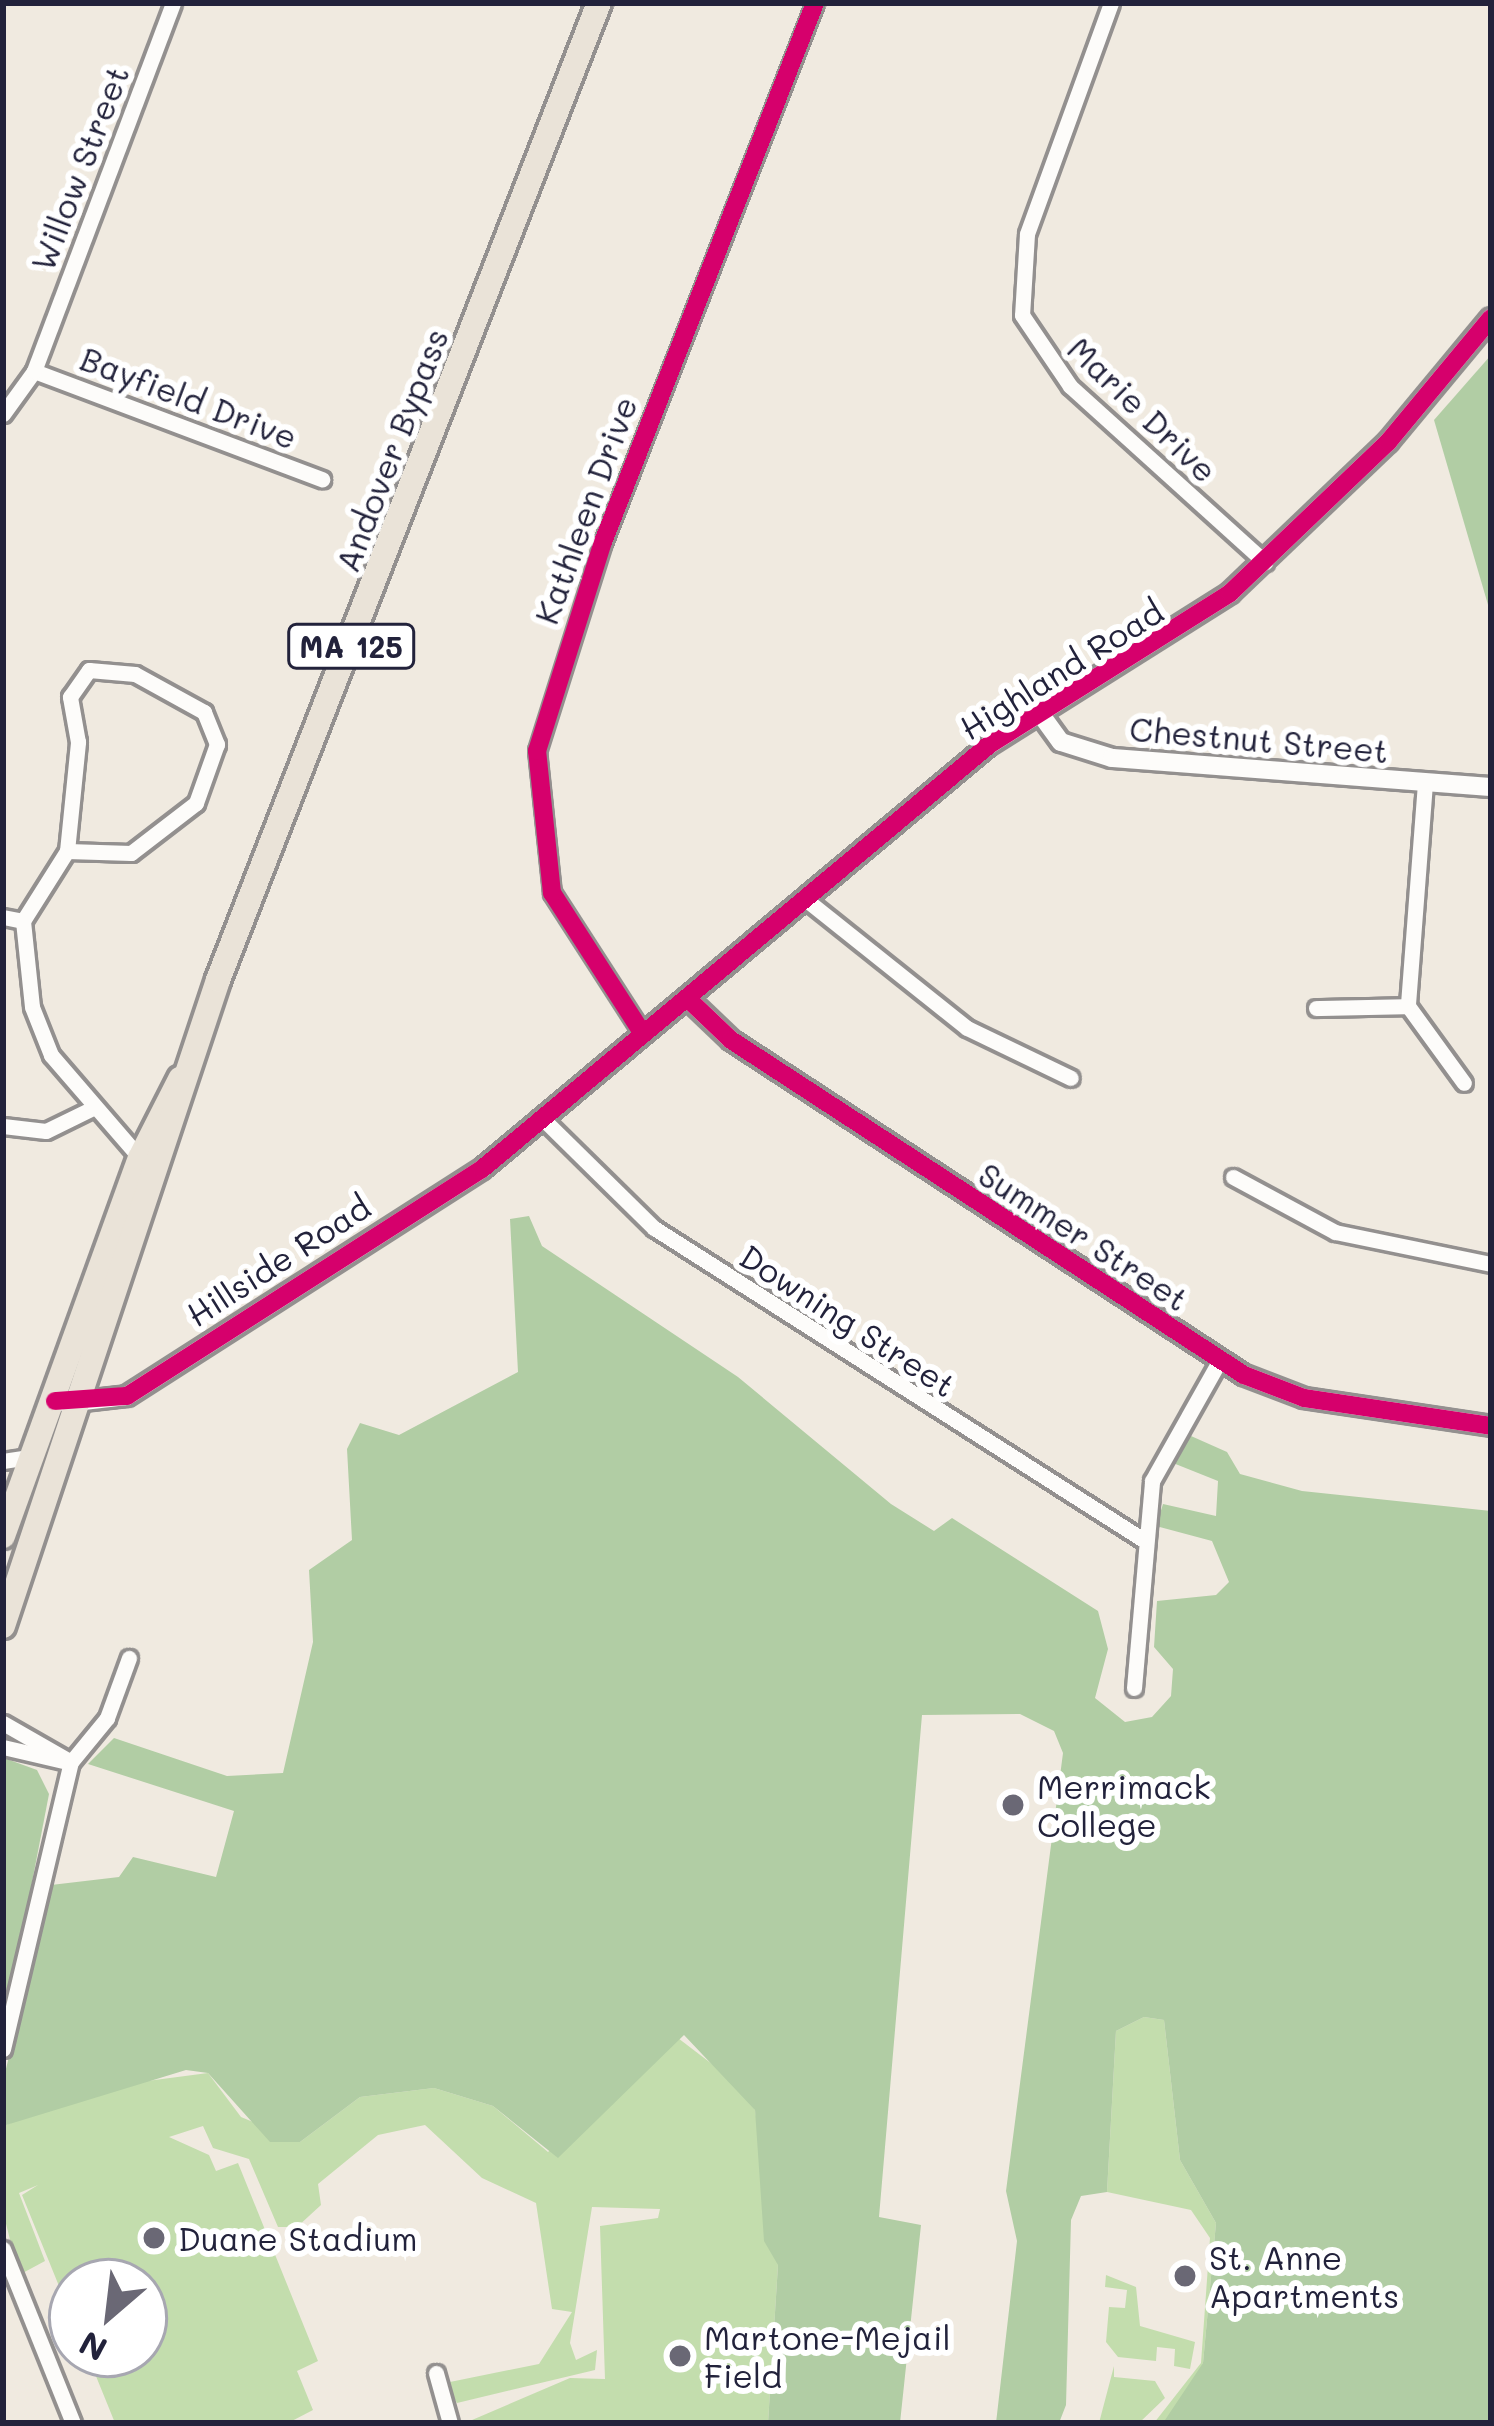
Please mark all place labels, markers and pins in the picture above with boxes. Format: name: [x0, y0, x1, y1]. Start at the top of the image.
place label: Merrimack College: [1037, 1766, 1211, 1844]
marker: Merrimack College: [1000, 1792, 1026, 1818]
place label: Duane Stadium: [178, 2218, 418, 2258]
marker: Duane Stadium: [141, 2225, 167, 2251]
place label: St. Anne Apartments: [1209, 2237, 1399, 2315]
marker: St. Anne Apartments: [1172, 2263, 1198, 2289]
place label: Martone-Mejail Field: [704, 2317, 951, 2395]
marker: Martone-Mejail Field: [667, 2343, 693, 2369]

